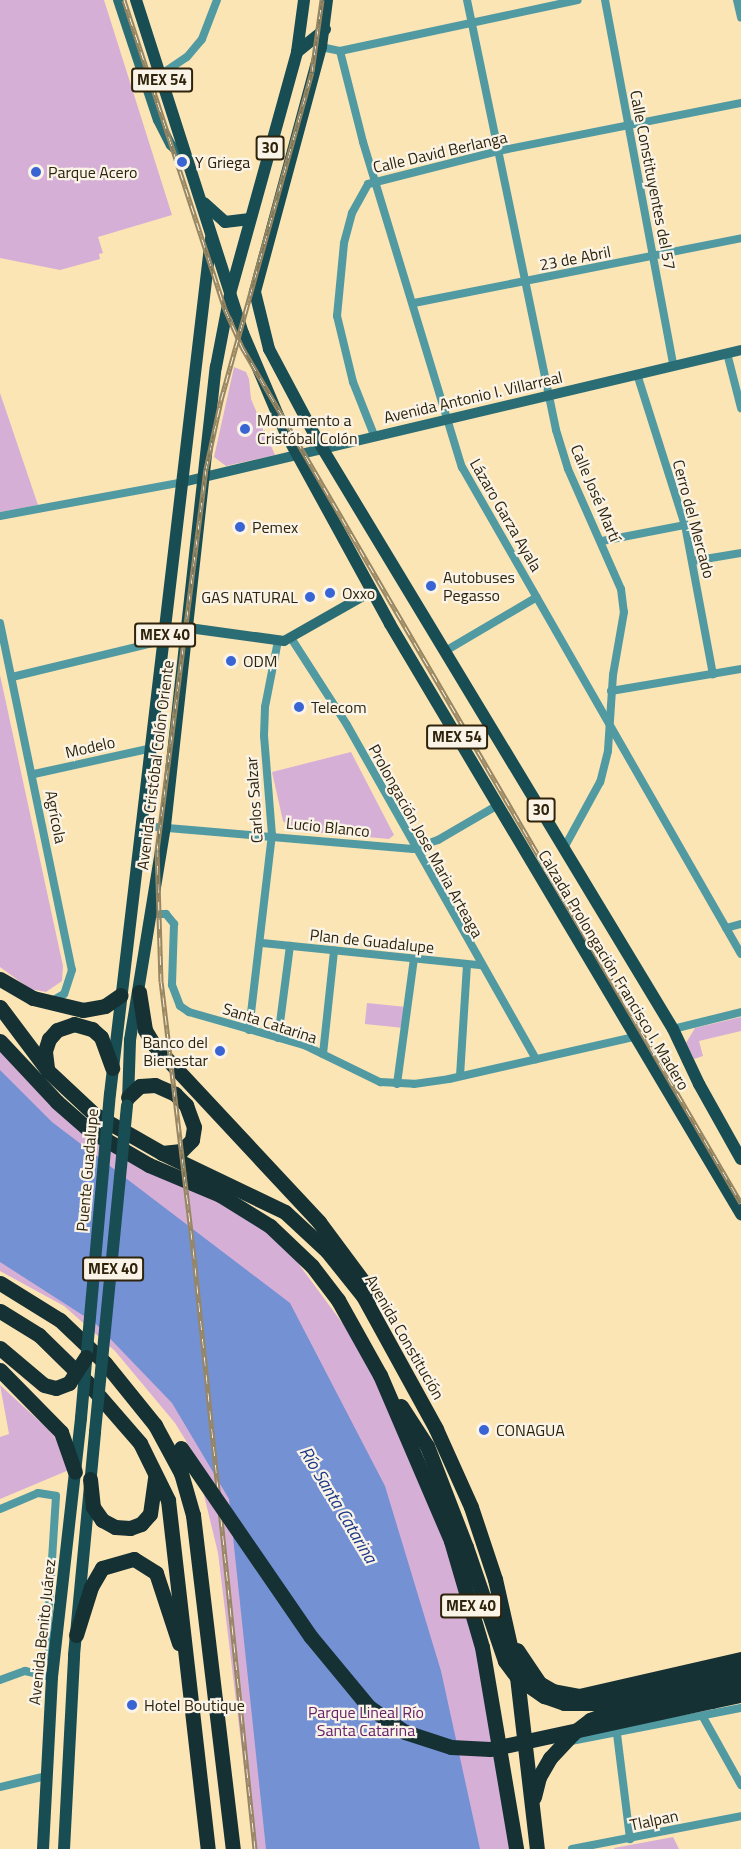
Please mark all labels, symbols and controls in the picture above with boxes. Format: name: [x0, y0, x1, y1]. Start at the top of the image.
road number: MEX 54: [130, 68, 194, 92]
street label: Calle Constituyentes del 57: [626, 89, 680, 271]
street label: Calle David Berlanga: [371, 127, 509, 177]
road number: 30: [255, 136, 285, 160]
place label: Y Griega: [195, 152, 250, 172]
marker: Y Griega: [173, 153, 191, 171]
place label: Parque Acero: [48, 162, 137, 182]
marker: Parque Acero: [29, 165, 43, 179]
street label: 23 de Abril: [538, 242, 612, 274]
street label: Avenida Antonio I. Villarreal: [382, 367, 564, 427]
place label: Monumento a Cristóbal Colón: [257, 410, 358, 448]
marker: Monumento a Cristóbal Colón: [238, 422, 252, 436]
street label: Calle José Martí: [567, 441, 625, 545]
street label: Lázaro Garza Ayala: [466, 455, 546, 575]
street label: Cerro del Mercado: [669, 458, 719, 580]
place label: Pemex: [252, 517, 298, 537]
marker: Pemex: [233, 520, 247, 534]
place label: Autobuses Pegasso: [443, 567, 515, 605]
marker: Autobuses Pegasso: [424, 579, 438, 593]
place label: Oxxo: [342, 583, 375, 603]
marker: Oxxo: [323, 586, 337, 600]
place label: GAS NATURAL: [201, 587, 298, 607]
marker: GAS NATURAL: [303, 590, 317, 604]
road number: MEX 40: [134, 623, 196, 647]
place label: ODM: [243, 651, 277, 671]
marker: ODM: [224, 654, 238, 668]
street label: Avenida Cristóbal Colón Oriente: [133, 659, 177, 871]
place label: Telecom: [311, 697, 367, 717]
marker: Telecom: [292, 700, 306, 714]
road number: MEX 54: [426, 725, 488, 749]
street label: Modelo: [63, 732, 117, 762]
street label: Prolongación Jose Maria Arteaga: [365, 741, 487, 941]
street label: Carlos Salzar: [241, 756, 267, 844]
street label: Agrícola: [41, 789, 71, 845]
road number: 30: [526, 798, 556, 822]
street label: Lucio Blanco: [285, 813, 371, 841]
street label: Calzada Prolongación Francisco I. Madero: [534, 846, 694, 1094]
street label: Plan de Guadalupe: [309, 925, 435, 957]
street label: Santa Catarina: [220, 999, 320, 1047]
place label: Banco del Bienestar: [142, 1032, 208, 1070]
marker: Banco del Bienestar: [213, 1044, 227, 1058]
street label: Puente Guadalupe: [72, 1108, 102, 1232]
road number: MEX 40: [82, 1257, 144, 1281]
street label: Avenida Constitución: [361, 1271, 449, 1403]
place label: CONAGUA: [496, 1420, 565, 1440]
marker: CONAGUA: [477, 1423, 491, 1437]
water label: Río Santa Catarina: [295, 1443, 381, 1567]
street label: Avenida Benito Juárez: [25, 1558, 59, 1706]
road number: MEX 40: [440, 1594, 502, 1618]
place label: Hotel Boutique: [144, 1695, 245, 1715]
marker: Hotel Boutique: [125, 1698, 139, 1712]
park label: Parque Lineal Río Santa Catarina: [308, 1702, 424, 1740]
street label: Tlalpan: [628, 1806, 680, 1834]

